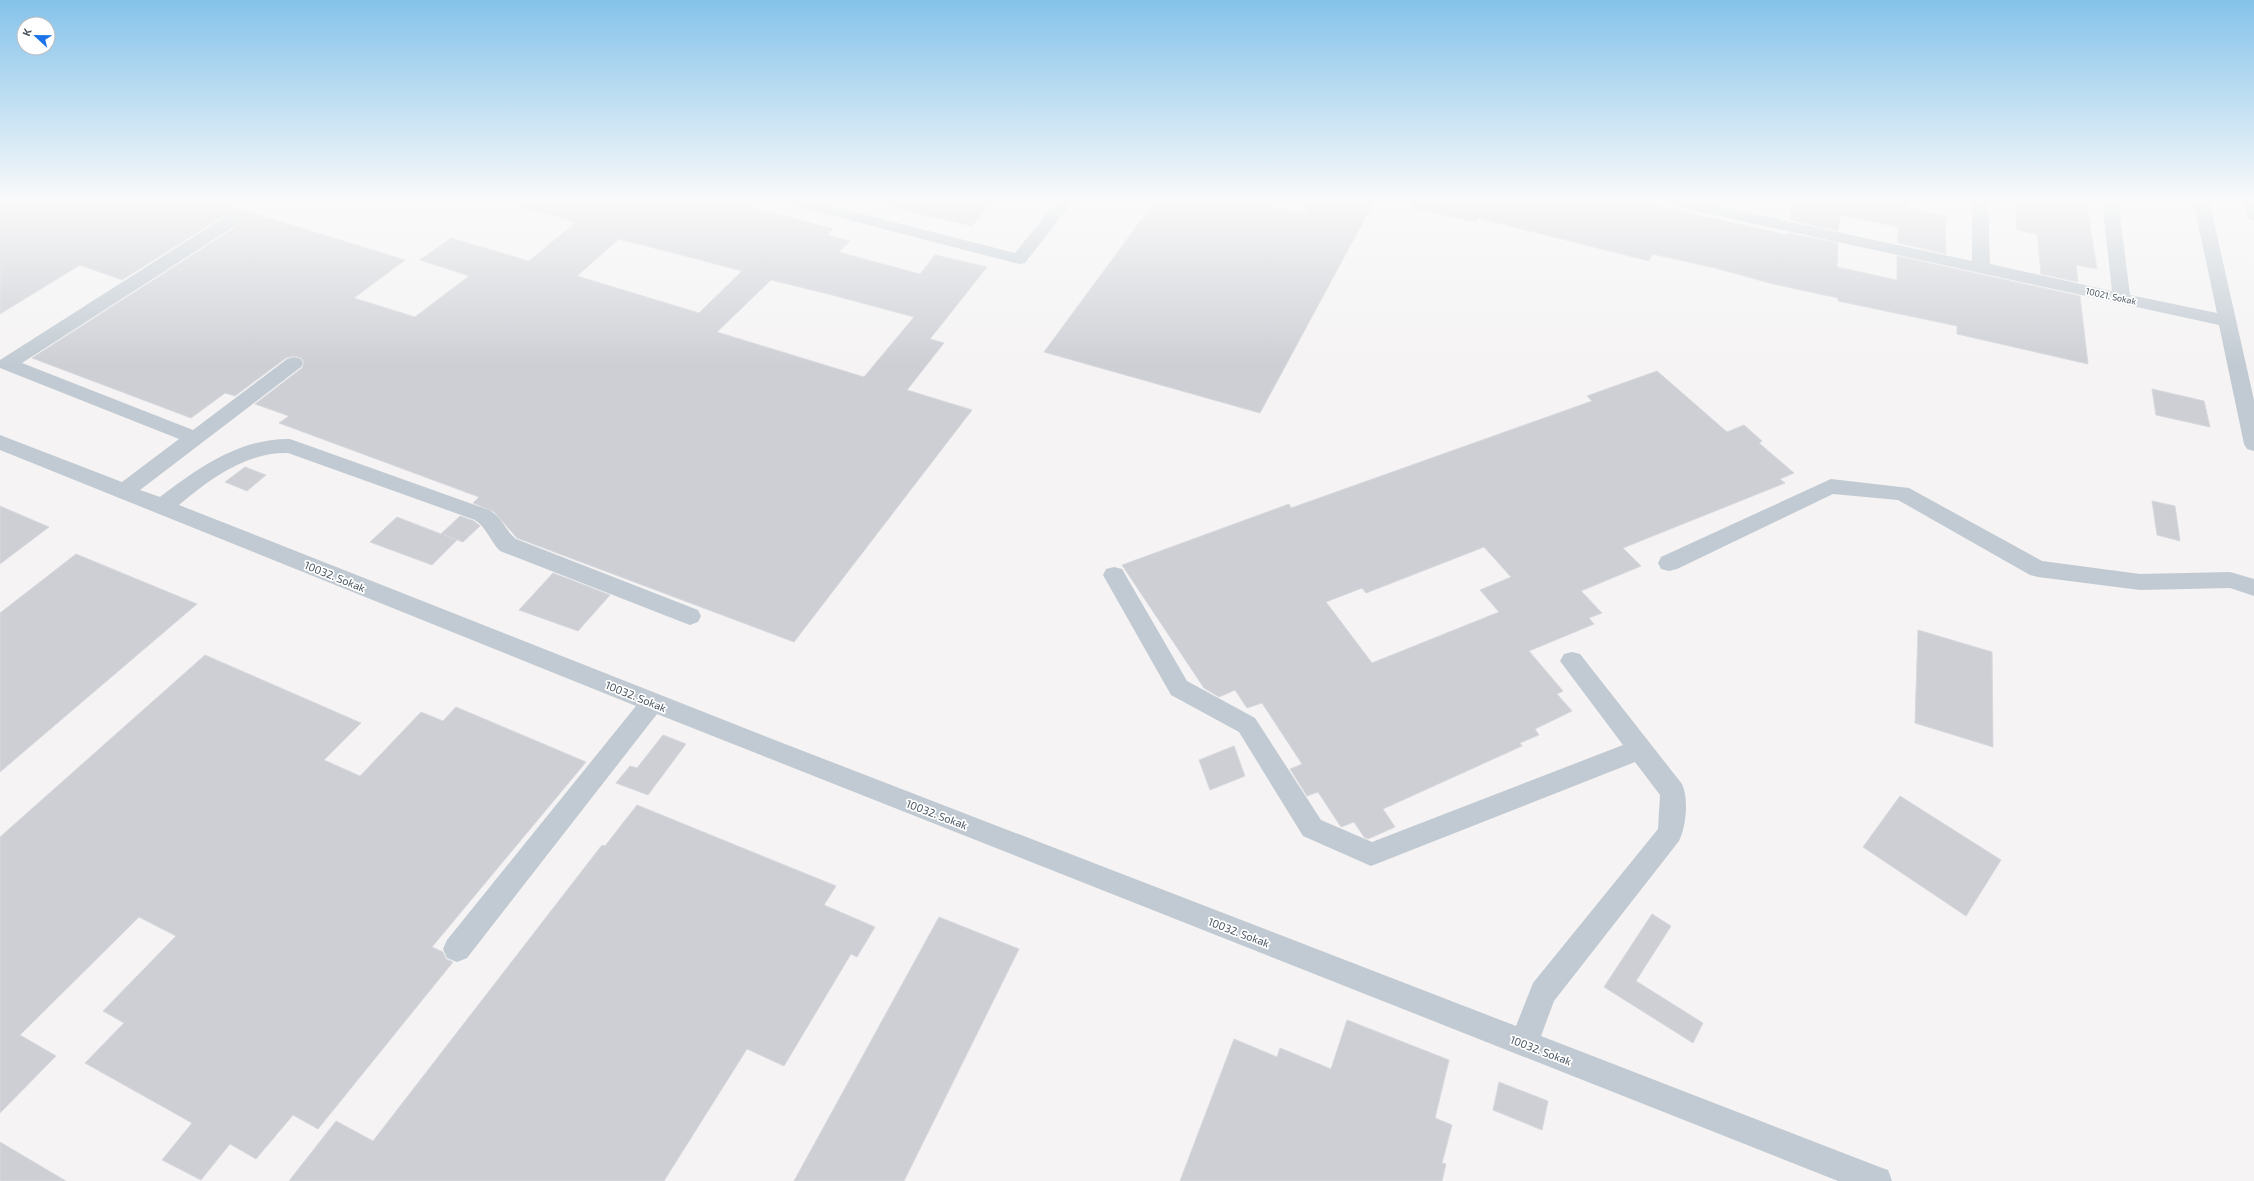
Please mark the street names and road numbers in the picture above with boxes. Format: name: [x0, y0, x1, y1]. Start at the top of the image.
street label: 10021. Sokak: [2085, 285, 2138, 307]
street label: 10032. Sokak: [303, 558, 368, 594]
street label: 10032. Sokak: [604, 678, 669, 714]
street label: 10032. Sokak: [905, 796, 970, 832]
street label: 10032. Sokak: [1207, 914, 1272, 950]
street label: 10032. Sokak: [1509, 1032, 1574, 1068]

